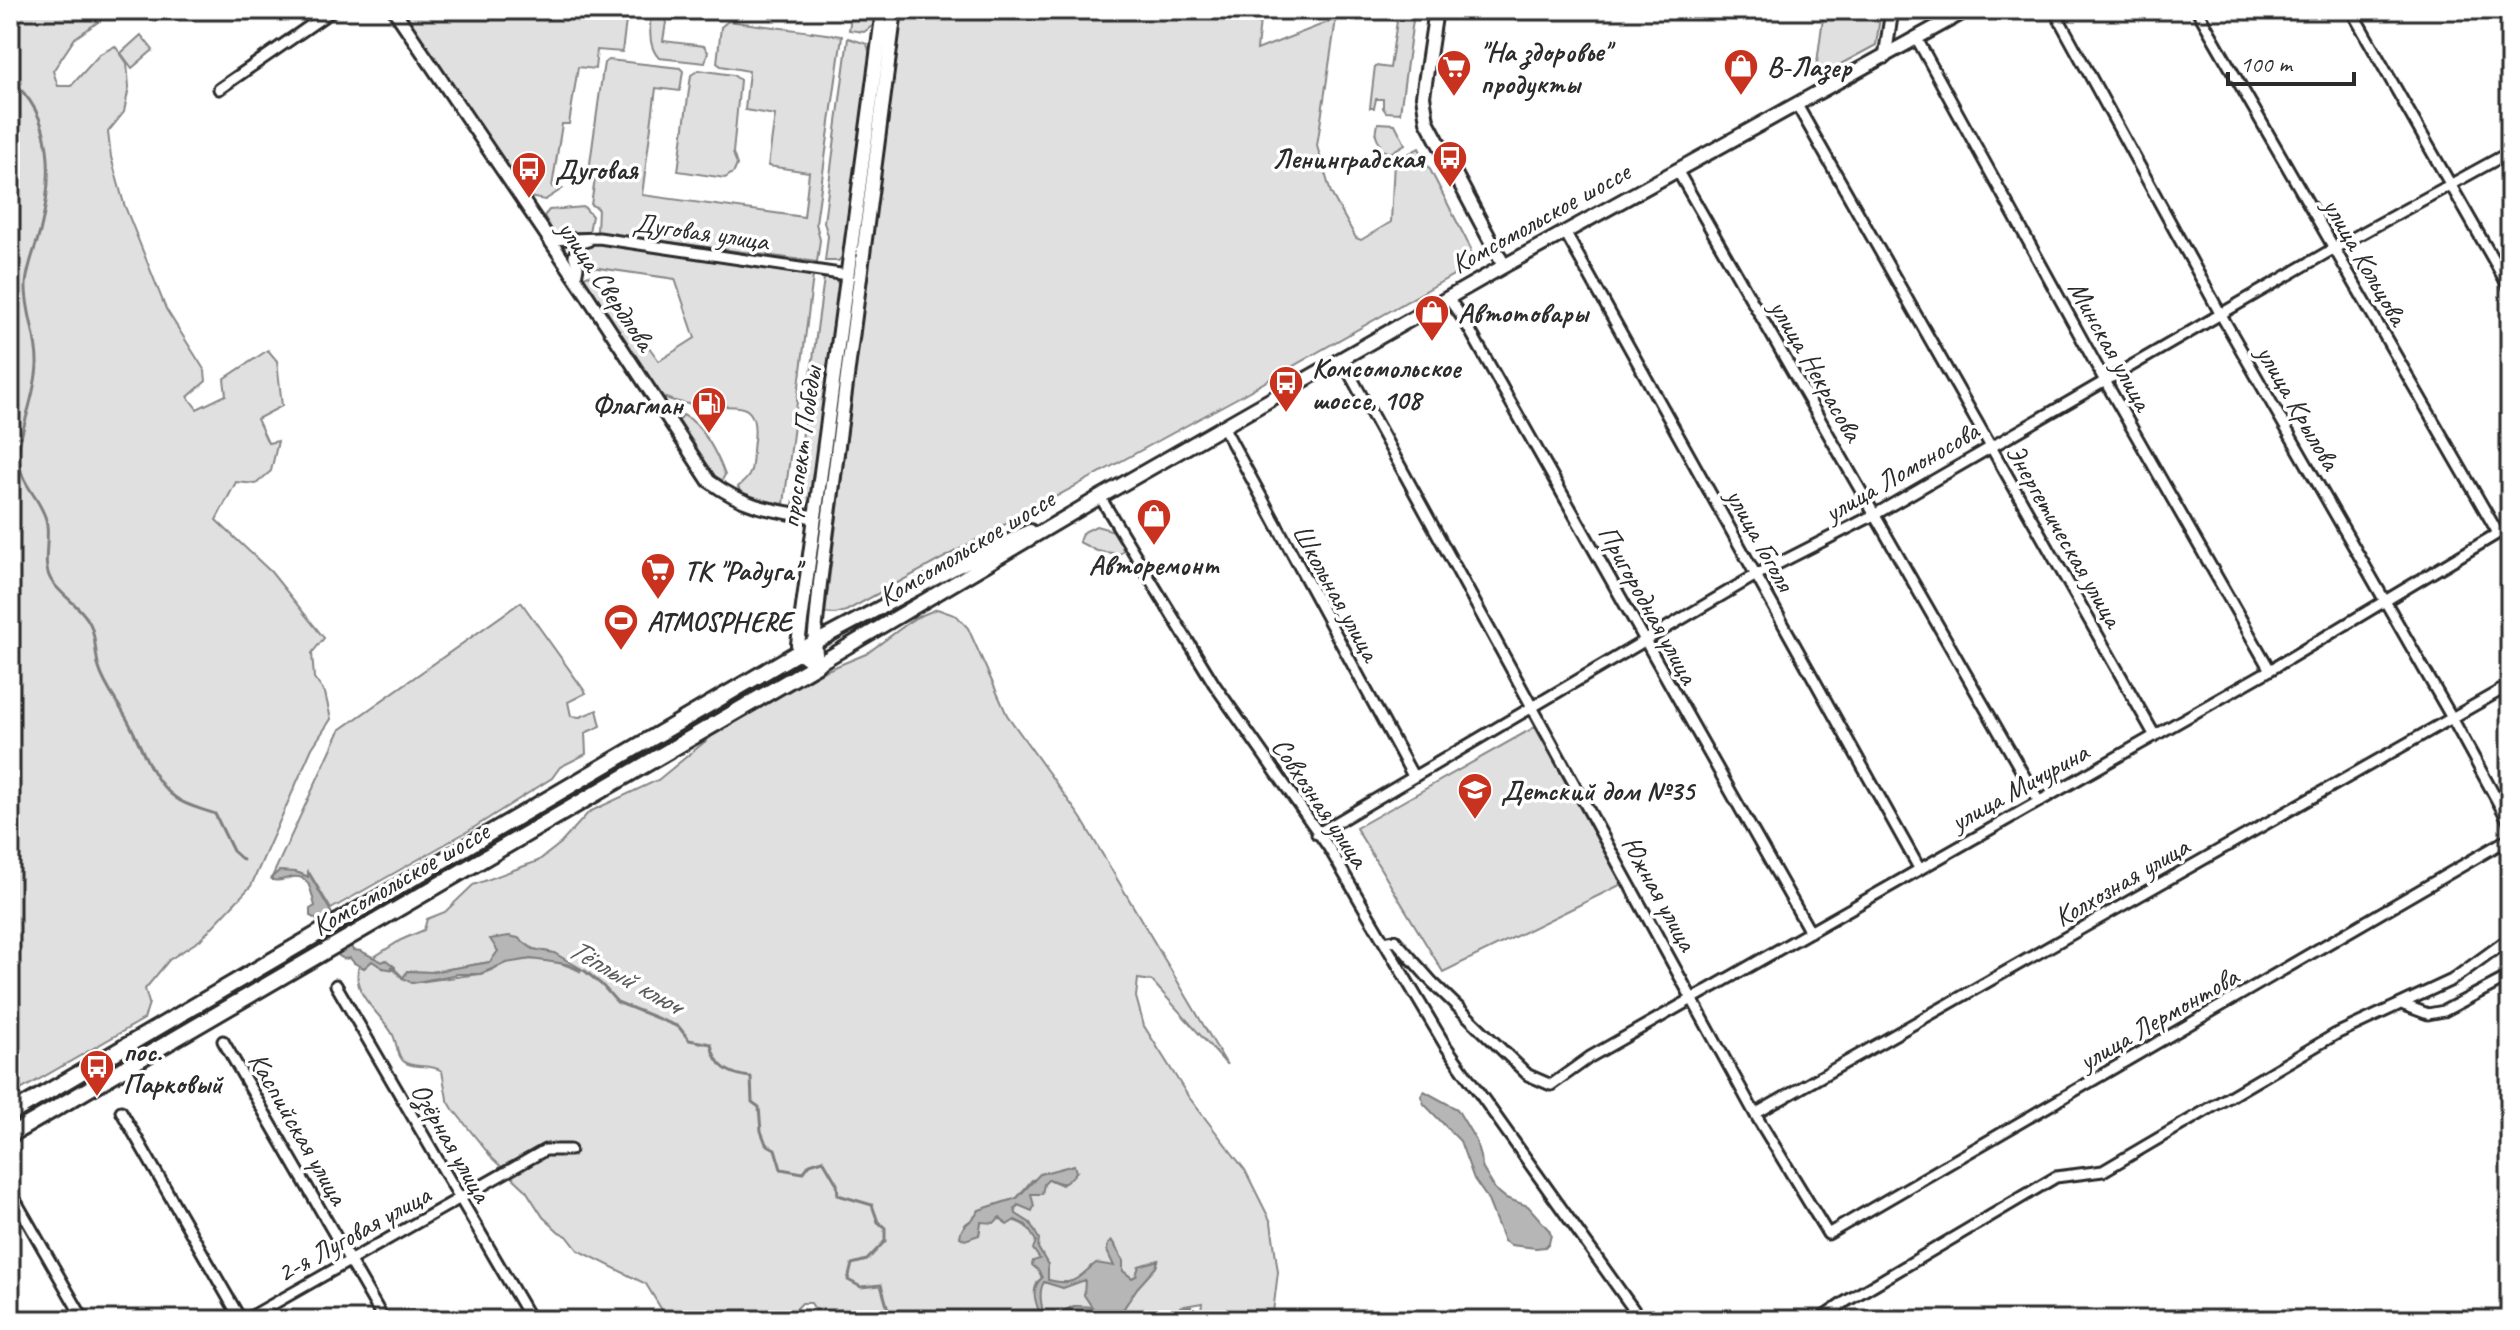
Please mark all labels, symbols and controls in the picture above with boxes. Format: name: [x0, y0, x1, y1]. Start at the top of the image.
place label: "На здоровье" продукты: [1480, 34, 1616, 102]
scale bar: [2228, 36, 2354, 86]
shop icon: В-Лазер: [1722, 47, 1760, 97]
supermarket icon: "На здоровье" продукты: [1435, 48, 1473, 98]
place label: В-Лазер: [1767, 49, 1853, 85]
text: 100 m: [2240, 49, 2294, 79]
bus stop icon: Ленинградская: [1431, 139, 1469, 189]
place label: Ленинградская: [1272, 141, 1426, 176]
bus stop icon: Дуговая: [510, 150, 548, 200]
place label: Дуговая: [555, 152, 639, 187]
street label: Комсомольское шоссе: [1445, 153, 1637, 281]
street label: улица Кольцова: [2314, 190, 2417, 333]
street label: Дуговая улица: [631, 205, 773, 259]
street label: улица Свердлова: [549, 212, 664, 359]
street label: Минская улица: [2061, 274, 2162, 419]
street label: улица Некрасова: [1761, 291, 1872, 449]
shop icon: Автотовары: [1413, 293, 1451, 343]
place label: Автотовары: [1458, 295, 1591, 330]
street label: улица Крылова: [2248, 337, 2349, 478]
place label: Комсомольское шоссе, 108: [1312, 350, 1462, 417]
street label: проспект Победы: [772, 362, 829, 530]
bus stop icon: Комсомольское шоссе, 108: [1267, 364, 1305, 414]
fuel station icon: Флагман: [690, 385, 728, 435]
place label: Флагман: [592, 387, 685, 422]
street label: улица Ломоносова: [1816, 412, 1986, 531]
street label: Энергетическая улица: [1998, 437, 2132, 635]
street label: Комсомольское шоссе: [872, 480, 1062, 614]
street label: улица Гоголя: [1717, 480, 1804, 599]
shop icon: Авторемонт: [1135, 497, 1173, 547]
street label: Школьная улица: [1285, 518, 1390, 669]
street label: Пригородная улица: [1591, 519, 1707, 691]
place label: Авторемонт: [1089, 547, 1220, 582]
supermarket icon: ТК "Радуга": [639, 551, 677, 601]
place label: ТК "Радуга": [684, 553, 806, 589]
sports icon: ATMOSPHERE: [602, 602, 640, 652]
place label: ATMOSPHERE: [647, 604, 796, 639]
street label: Совхозная улица: [1264, 730, 1378, 876]
street label: улица Мичурина: [1942, 733, 2096, 840]
school or university icon: Детский дом №35: [1456, 771, 1494, 821]
place label: Детский дом №35: [1501, 773, 1697, 808]
street label: Комсомольское шоссе: [305, 813, 497, 943]
street label: Колхозная улица: [2047, 828, 2197, 934]
street label: Южная улица: [1614, 830, 1706, 958]
water label: Тёплый ключ: [561, 929, 693, 1025]
street label: улица Лермонтова: [2070, 958, 2246, 1079]
place label: пос. Парковый: [123, 1034, 224, 1101]
street label: Каспийская улица: [241, 1046, 357, 1212]
bus stop icon: пос. Парковый: [78, 1048, 116, 1098]
street label: Озёрная улица: [403, 1076, 501, 1210]
street label: 2-я Луговая улица: [270, 1176, 438, 1290]

